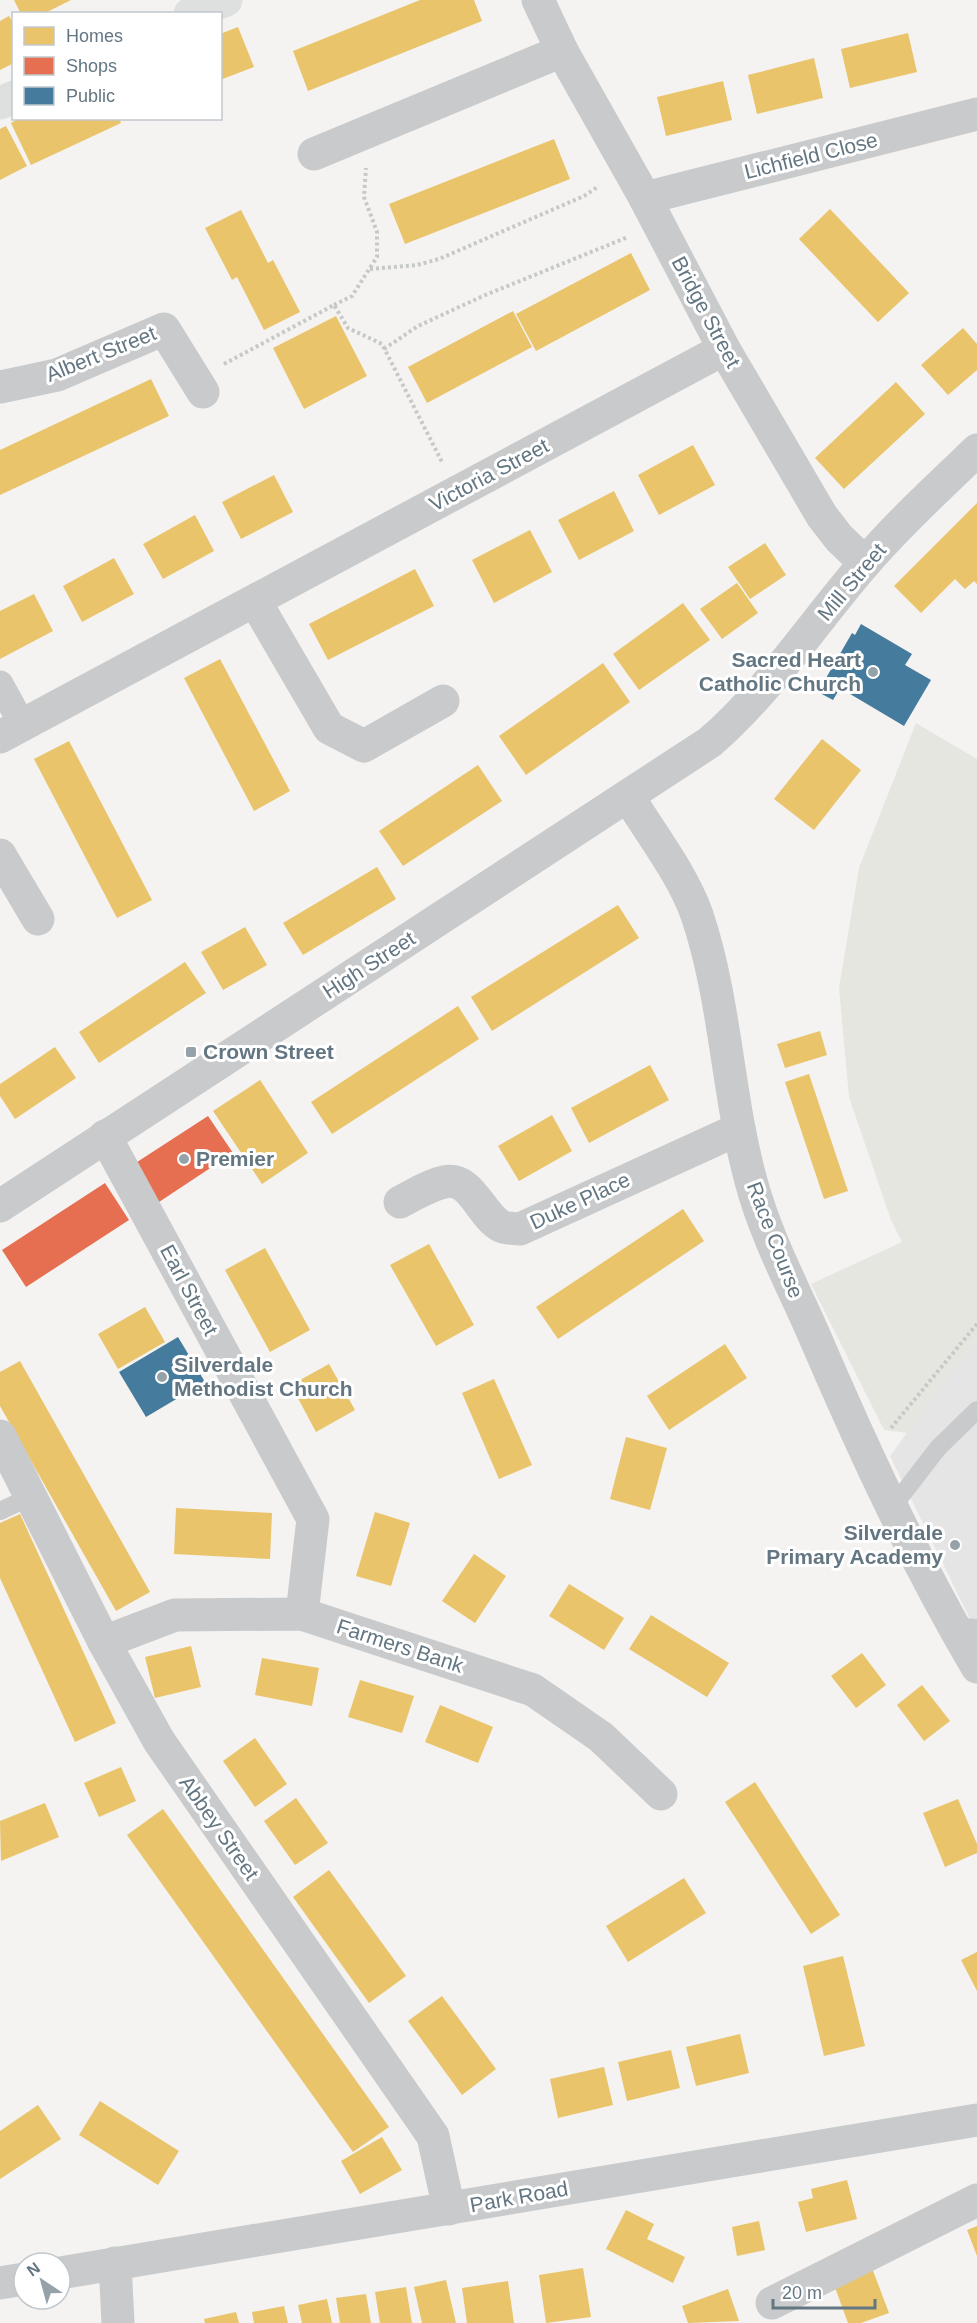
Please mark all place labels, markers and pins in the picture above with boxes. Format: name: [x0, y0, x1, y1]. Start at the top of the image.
place label: Sacred Heart Catholic Church: [699, 648, 861, 695]
marker: Sacred Heart Catholic Church: [866, 665, 880, 679]
place label: Crown Street: [203, 1040, 334, 1063]
marker: Crown Street: [184, 1045, 198, 1059]
place label: Premier: [196, 1147, 274, 1170]
marker: Premier: [177, 1152, 191, 1166]
place label: Silverdale Methodist Church: [174, 1353, 353, 1400]
marker: Silverdale Methodist Church: [155, 1370, 169, 1384]
place label: Silverdale Primary Academy: [766, 1521, 943, 1568]
marker: Silverdale Primary Academy: [948, 1538, 962, 1552]

